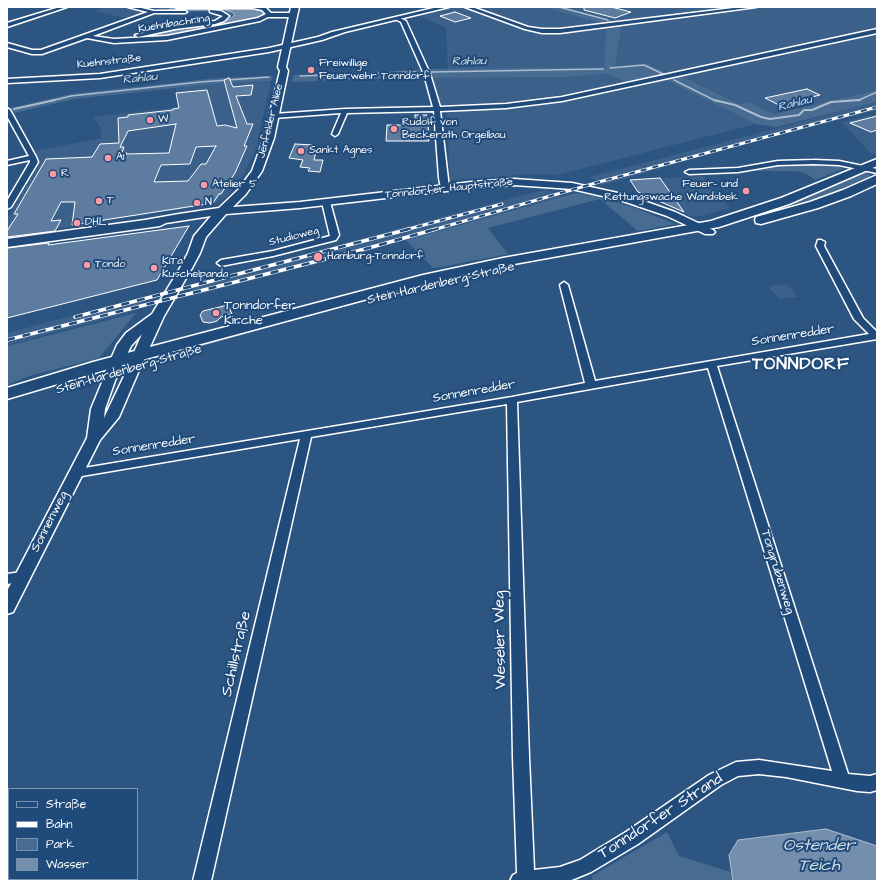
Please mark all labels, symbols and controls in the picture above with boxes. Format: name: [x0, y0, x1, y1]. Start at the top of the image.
street label: Kuehnbachring: [137, 12, 211, 36]
street label: Kuehnstraße: [76, 52, 142, 72]
water label: Rahlau: [452, 54, 486, 70]
place label: Freiwillige Feuerwehr Tonndorf: [319, 57, 429, 83]
marker: Freiwillige Feuerwehr Tonndorf: [306, 65, 316, 75]
water label: Rahlau: [122, 70, 158, 88]
street label: Jenfelder Allee: [255, 83, 287, 159]
water label: Rahlau: [776, 93, 814, 115]
place label: W: [158, 113, 168, 127]
marker: W: [145, 115, 155, 125]
place label: Rudolf von Beckerath Orgelbau: [402, 116, 506, 142]
marker: Rudolf von Beckerath Orgelbau: [389, 124, 399, 134]
place label: Sankt Agnes: [309, 144, 372, 158]
marker: Sankt Agnes: [296, 146, 306, 156]
place label: A1: [116, 151, 124, 165]
marker: A1: [103, 153, 113, 163]
place label: R: [61, 167, 69, 181]
marker: R: [48, 169, 58, 179]
street label: Tonndorfer Hauptstraße: [384, 176, 514, 202]
place label: Atelier 5: [212, 178, 257, 192]
place label: Feuer- und Rettungswache Wandsbek: [604, 178, 738, 204]
marker: Atelier 5: [199, 180, 209, 190]
marker: Feuer- und Rettungswache Wandsbek: [741, 186, 751, 196]
place label: T: [107, 194, 114, 208]
marker: T: [94, 196, 104, 206]
place label: N: [205, 196, 212, 210]
marker: N: [192, 198, 202, 208]
place label: DHL: [85, 216, 106, 230]
marker: DHL: [72, 218, 82, 228]
street label: Studioweg: [268, 224, 320, 250]
place label: Hamburg-Tonndorf: [327, 250, 423, 264]
marker: Hamburg-Tonndorf: [312, 251, 324, 263]
place label: KiTa Kuschelpanda: [162, 255, 228, 281]
place label: Tondo: [95, 258, 125, 272]
street label: Stein-Hardenberg-Straße: [366, 259, 516, 309]
marker: Tondo: [82, 260, 92, 270]
marker: KiTa Kuschelpanda: [149, 263, 159, 273]
place label: Tonndorfer Kirche: [224, 298, 295, 329]
marker: Tonndorfer Kirche: [211, 308, 221, 318]
street label: Sonnenredder: [750, 322, 836, 350]
street label: Stein-Hardenberg-Straße: [54, 342, 204, 398]
district label: TONNDORF: [752, 355, 850, 375]
street label: Sonnenredder: [431, 377, 517, 407]
street label: Sonnenredder: [111, 432, 197, 460]
street label: Sonnenweg: [28, 489, 72, 555]
street label: Tongrubenweg: [757, 528, 797, 616]
street label: Weseler Weg: [491, 590, 511, 690]
street label: Schillstraße: [218, 609, 256, 699]
street label: Tonndorfer Strand: [595, 770, 727, 864]
legend: [8, 788, 138, 880]
text: Straße: [46, 796, 86, 813]
text: Bahn: [46, 816, 73, 833]
text: Park: [46, 836, 74, 853]
water label: Ostender Teich: [783, 836, 855, 876]
text: Wasser: [46, 856, 89, 873]

